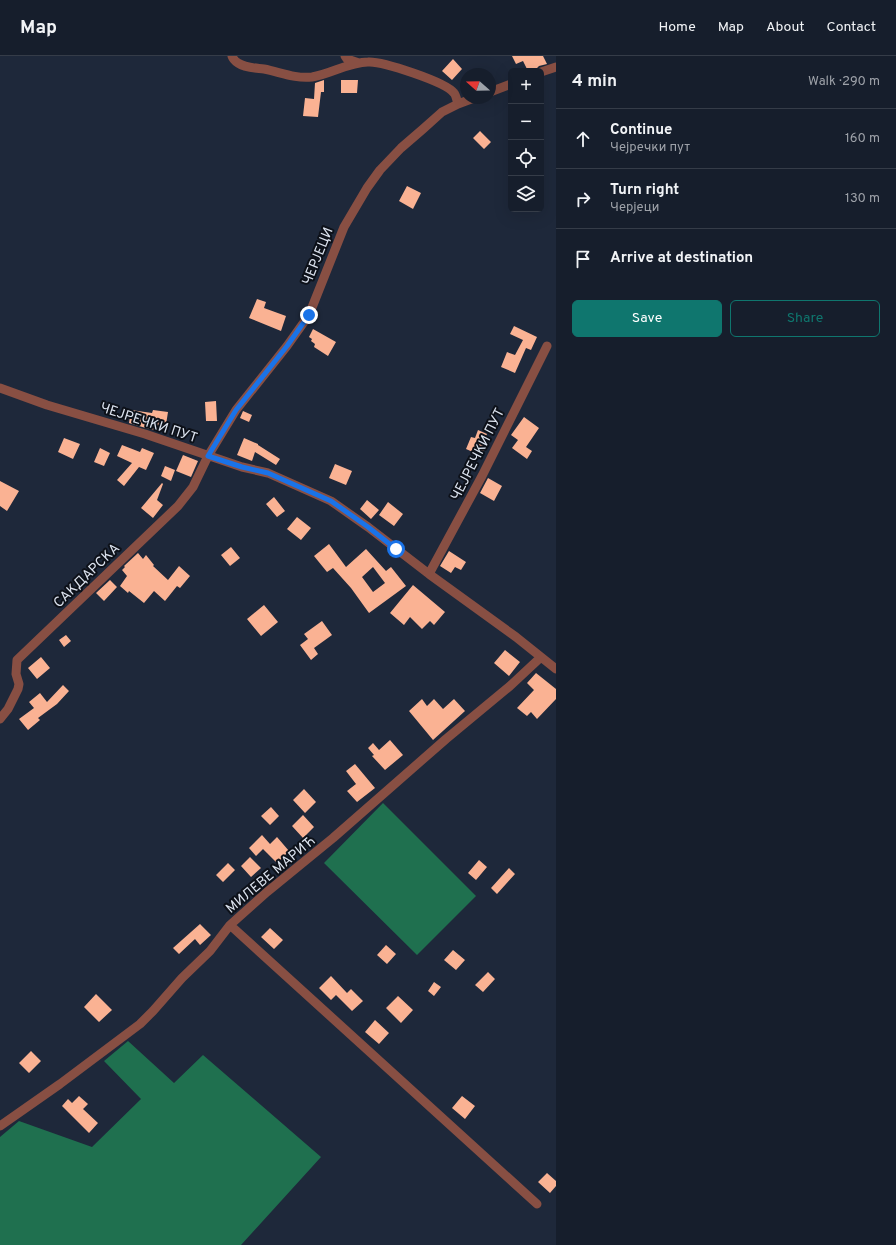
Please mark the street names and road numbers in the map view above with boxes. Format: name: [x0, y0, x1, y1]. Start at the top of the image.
street label: ЧЕРЈЕЦИ: [299, 225, 338, 288]
street label: ЧЕЈРЕЧКИ ПУТ: [98, 400, 199, 447]
street label: ЧЕЈРЕЧКИ ПУТ: [448, 406, 509, 504]
street label: САКДАРСКА: [50, 540, 124, 612]
street label: МИЛЕВЕ МAРИЋ: [223, 833, 319, 918]

